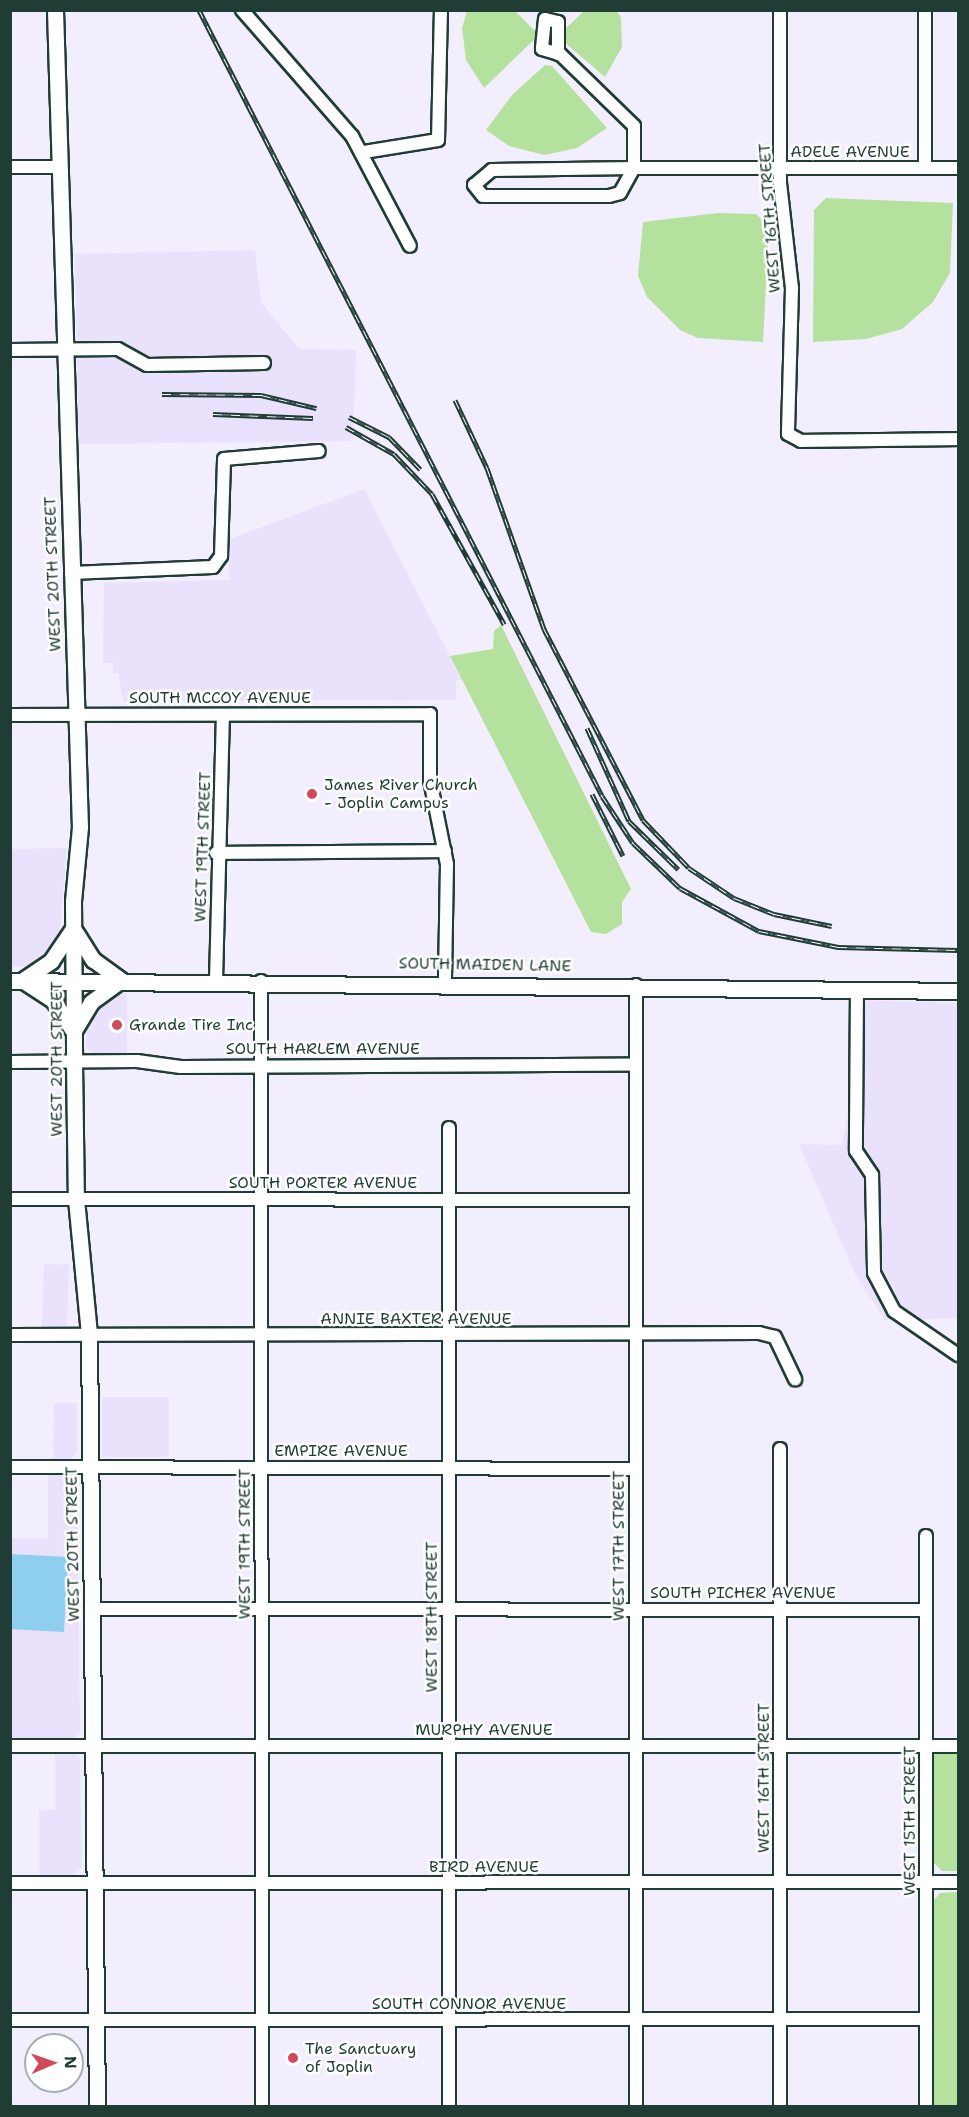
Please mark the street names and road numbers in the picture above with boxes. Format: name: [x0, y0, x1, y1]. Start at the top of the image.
street label: WEST 16TH STREET: [755, 142, 785, 294]
street label: ADELE AVENUE: [790, 142, 910, 162]
street label: WEST 20TH STREET: [41, 496, 65, 652]
street label: SOUTH MCCOY AVENUE: [129, 688, 311, 708]
street label: WEST 19TH STREET: [191, 771, 215, 923]
street label: SOUTH MAIDEN LANE: [399, 954, 571, 976]
street label: WEST 20TH STREET: [47, 981, 67, 1137]
street label: SOUTH HARLEM AVENUE: [226, 1039, 420, 1059]
street label: SOUTH PORTER AVENUE: [229, 1173, 417, 1193]
street label: ANNIE BAXTER AVENUE: [320, 1309, 512, 1329]
street label: EMPIRE AVENUE: [274, 1441, 408, 1461]
street label: WEST 20TH STREET: [62, 1466, 84, 1622]
street label: WEST 19TH STREET: [235, 1469, 255, 1619]
street label: WEST 17TH STREET: [609, 1471, 629, 1621]
street label: WEST 18TH STREET: [422, 1541, 442, 1693]
street label: SOUTH PICHER AVENUE: [650, 1583, 836, 1603]
street label: WEST 16TH STREET: [754, 1703, 774, 1853]
street label: MURPHY AVENUE: [415, 1720, 553, 1740]
street label: WEST 15TH STREET: [900, 1746, 920, 1896]
street label: BIRD AVENUE: [429, 1857, 539, 1877]
street label: SOUTH CONNOR AVENUE: [372, 1994, 566, 2014]

